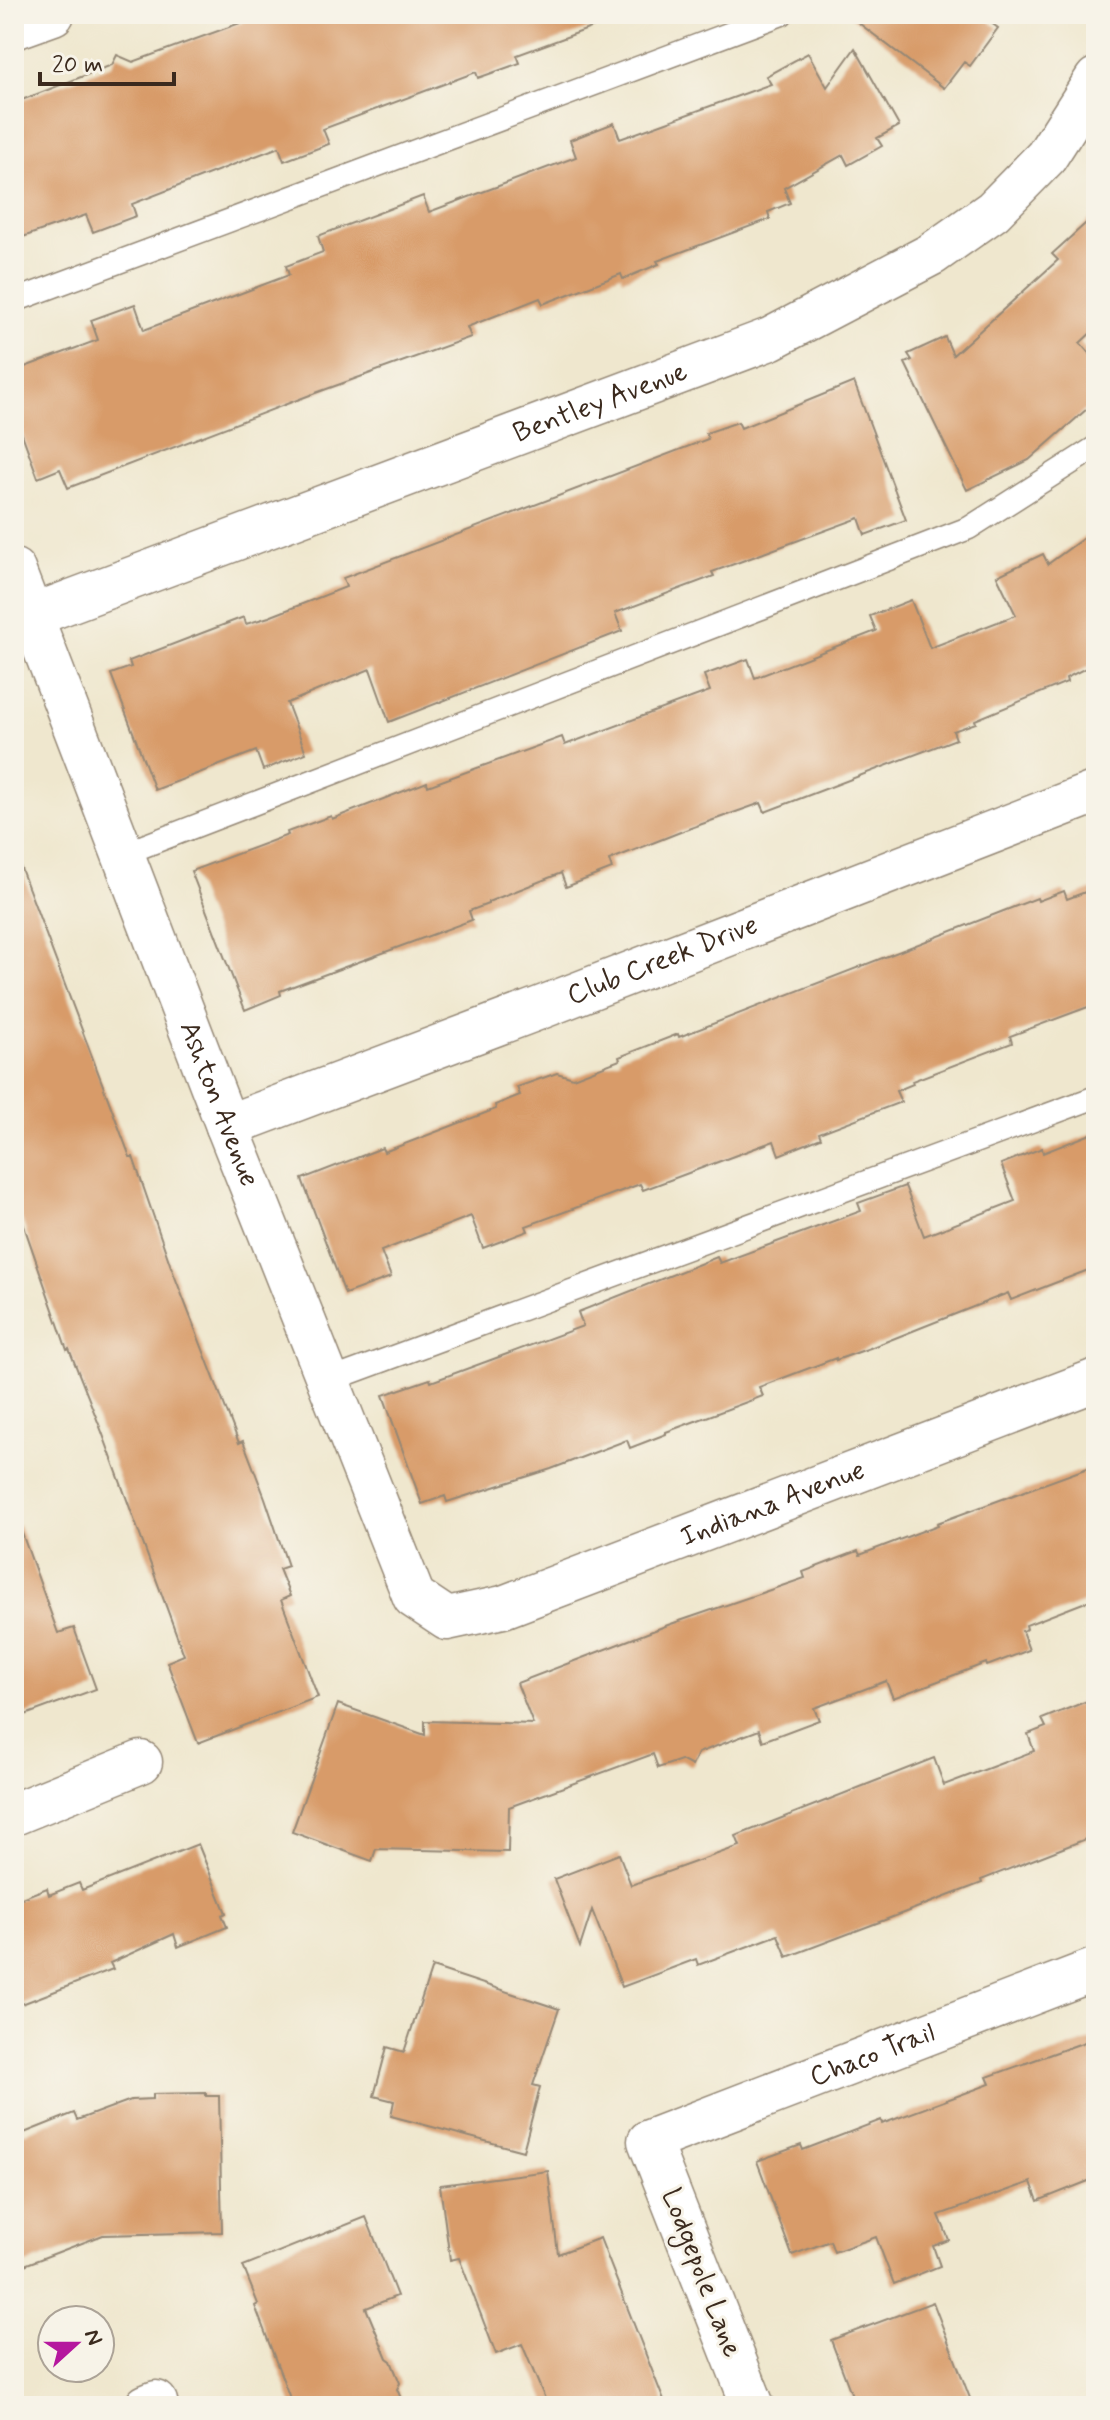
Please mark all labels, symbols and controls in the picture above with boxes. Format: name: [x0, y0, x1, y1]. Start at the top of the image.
scale bar: [40, 36, 174, 86]
text: 20 m: [52, 50, 103, 81]
street label: Bentley Avenue: [508, 353, 693, 452]
street label: Club Creek Drive: [562, 907, 763, 1014]
street label: Ashton Avenue: [170, 1016, 268, 1192]
street label: Indiana Avenue: [675, 1452, 870, 1556]
street label: Chaco Trail: [805, 2014, 940, 2096]
street label: Lodgepole Lane: [650, 2183, 750, 2364]
north arrow: [36, 2304, 116, 2384]
text: N: [77, 2326, 109, 2349]

